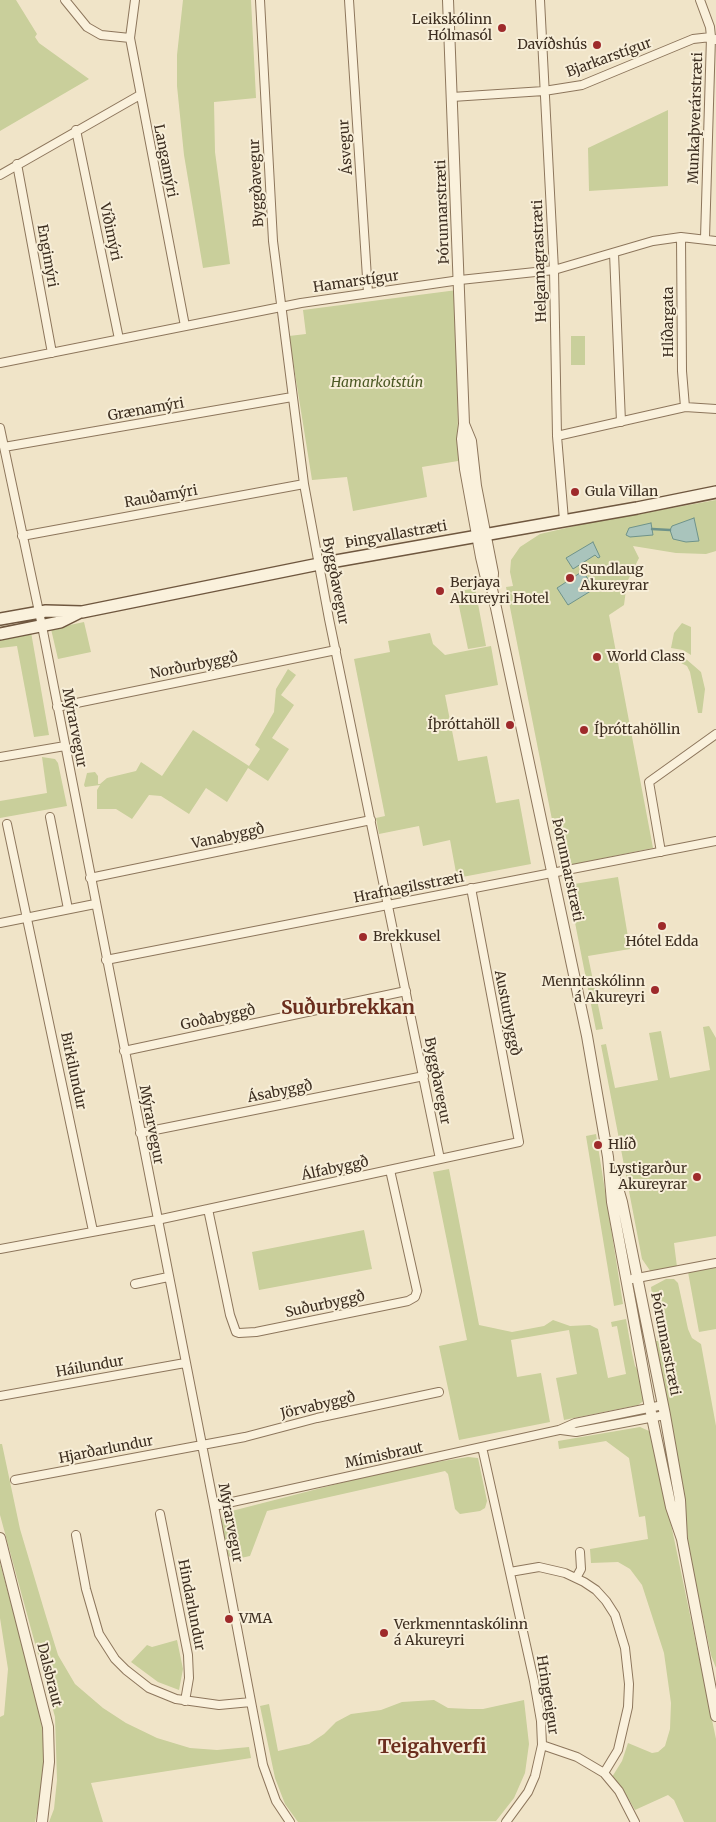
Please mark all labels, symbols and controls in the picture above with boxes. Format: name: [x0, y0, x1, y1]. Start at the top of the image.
place label: Leikskólinn Hólmasól: [412, 12, 492, 44]
marker: Leikskólinn Hólmasól: [496, 22, 508, 34]
street label: Bjarkarstígur: [564, 35, 654, 81]
place label: Davíðshús: [517, 37, 587, 53]
marker: Davíðshús: [591, 39, 603, 51]
street label: Munkaþverárstræti: [685, 52, 707, 184]
street label: Ásvegur: [336, 119, 356, 175]
street label: Langamýri: [150, 123, 180, 199]
street label: Byggðavegur: [246, 138, 268, 228]
street label: Þórunnarstræti: [433, 159, 453, 265]
street label: Helgamagrastræti: [529, 199, 551, 323]
street label: Víðimýri: [96, 202, 124, 262]
street label: Engimýri: [33, 223, 61, 289]
street label: Hamarstígur: [312, 268, 400, 296]
street label: Hlíðargata: [661, 287, 677, 357]
park label: Hamarkotstún: [331, 375, 423, 391]
street label: Grænamýri: [107, 395, 185, 425]
street label: Rauðamýri: [123, 482, 199, 512]
place label: Gula Villan: [585, 484, 658, 500]
marker: Gula Villan: [569, 486, 581, 498]
street label: Þingvallastræti: [344, 518, 448, 552]
street label: Byggðavegur: [318, 536, 352, 626]
place label: Sundlaug Akureyrar: [580, 562, 649, 594]
marker: Sundlaug Akureyrar: [564, 572, 576, 584]
place label: Berjaya Akureyri Hotel: [450, 575, 549, 608]
marker: Berjaya Akureyri Hotel: [434, 585, 446, 597]
street label: Norðurbyggð: [149, 649, 239, 683]
place label: World Class: [607, 649, 685, 665]
marker: World Class: [591, 651, 603, 663]
street label: Mýrarvegur: [58, 687, 90, 769]
place label: Íþróttahöll: [428, 717, 500, 733]
marker: Íþróttahöll: [504, 719, 516, 731]
place label: Íþróttahöllin: [594, 722, 680, 738]
marker: Íþróttahöllin: [578, 724, 590, 736]
street label: Þórunnarstræti: [548, 817, 586, 923]
street label: Vanabyggð: [190, 821, 266, 853]
street label: Hrafnagilsstræti: [352, 869, 466, 907]
marker: Hótel Edda: [656, 920, 668, 932]
place label: Brekkusel: [373, 929, 441, 945]
marker: Brekkusel: [357, 931, 369, 943]
place label: Hótel Edda: [626, 934, 698, 950]
street label: Austurbyggð: [490, 969, 524, 1057]
place label: Menntaskólinn á Akureyri: [542, 974, 645, 1006]
marker: Menntaskólinn á Akureyri: [649, 984, 661, 996]
district label: Suðurbrekkan: [281, 998, 415, 1020]
street label: Goðabyggð: [179, 1002, 257, 1034]
street label: Birkilundur: [57, 1031, 89, 1111]
street label: Byggðavegur: [420, 1036, 454, 1126]
street label: Ásabyggð: [246, 1077, 314, 1107]
street label: Mýrarvegur: [135, 1084, 167, 1166]
place label: Hlíð: [608, 1137, 636, 1153]
marker: Hlíð: [592, 1139, 604, 1151]
street label: Álfabyggð: [300, 1154, 370, 1184]
place label: Lystigarður Akureyrar: [609, 1161, 687, 1194]
marker: Lystigarður Akureyrar: [691, 1171, 703, 1183]
street label: Suðurbyggð: [284, 1288, 366, 1322]
street label: Þórunnarstræti: [647, 1291, 683, 1397]
street label: Háilundur: [55, 1353, 125, 1381]
street label: Jörvabyggð: [279, 1389, 357, 1423]
street label: Hjarðarlundur: [57, 1433, 155, 1467]
street label: Mímisbraut: [343, 1440, 425, 1472]
street label: Mýrarvegur: [214, 1482, 246, 1564]
street label: Hindarlundur: [174, 1558, 208, 1652]
place label: VMA: [239, 1611, 272, 1627]
marker: VMA: [223, 1613, 235, 1625]
place label: Verkmenntaskólinn á Akureyri: [394, 1617, 528, 1650]
marker: Verkmenntaskólinn á Akureyri: [378, 1627, 390, 1639]
street label: Dalsbraut: [33, 1641, 65, 1709]
street label: Hringteigur: [532, 1654, 562, 1736]
district label: Teigahverfi: [378, 1737, 486, 1759]

